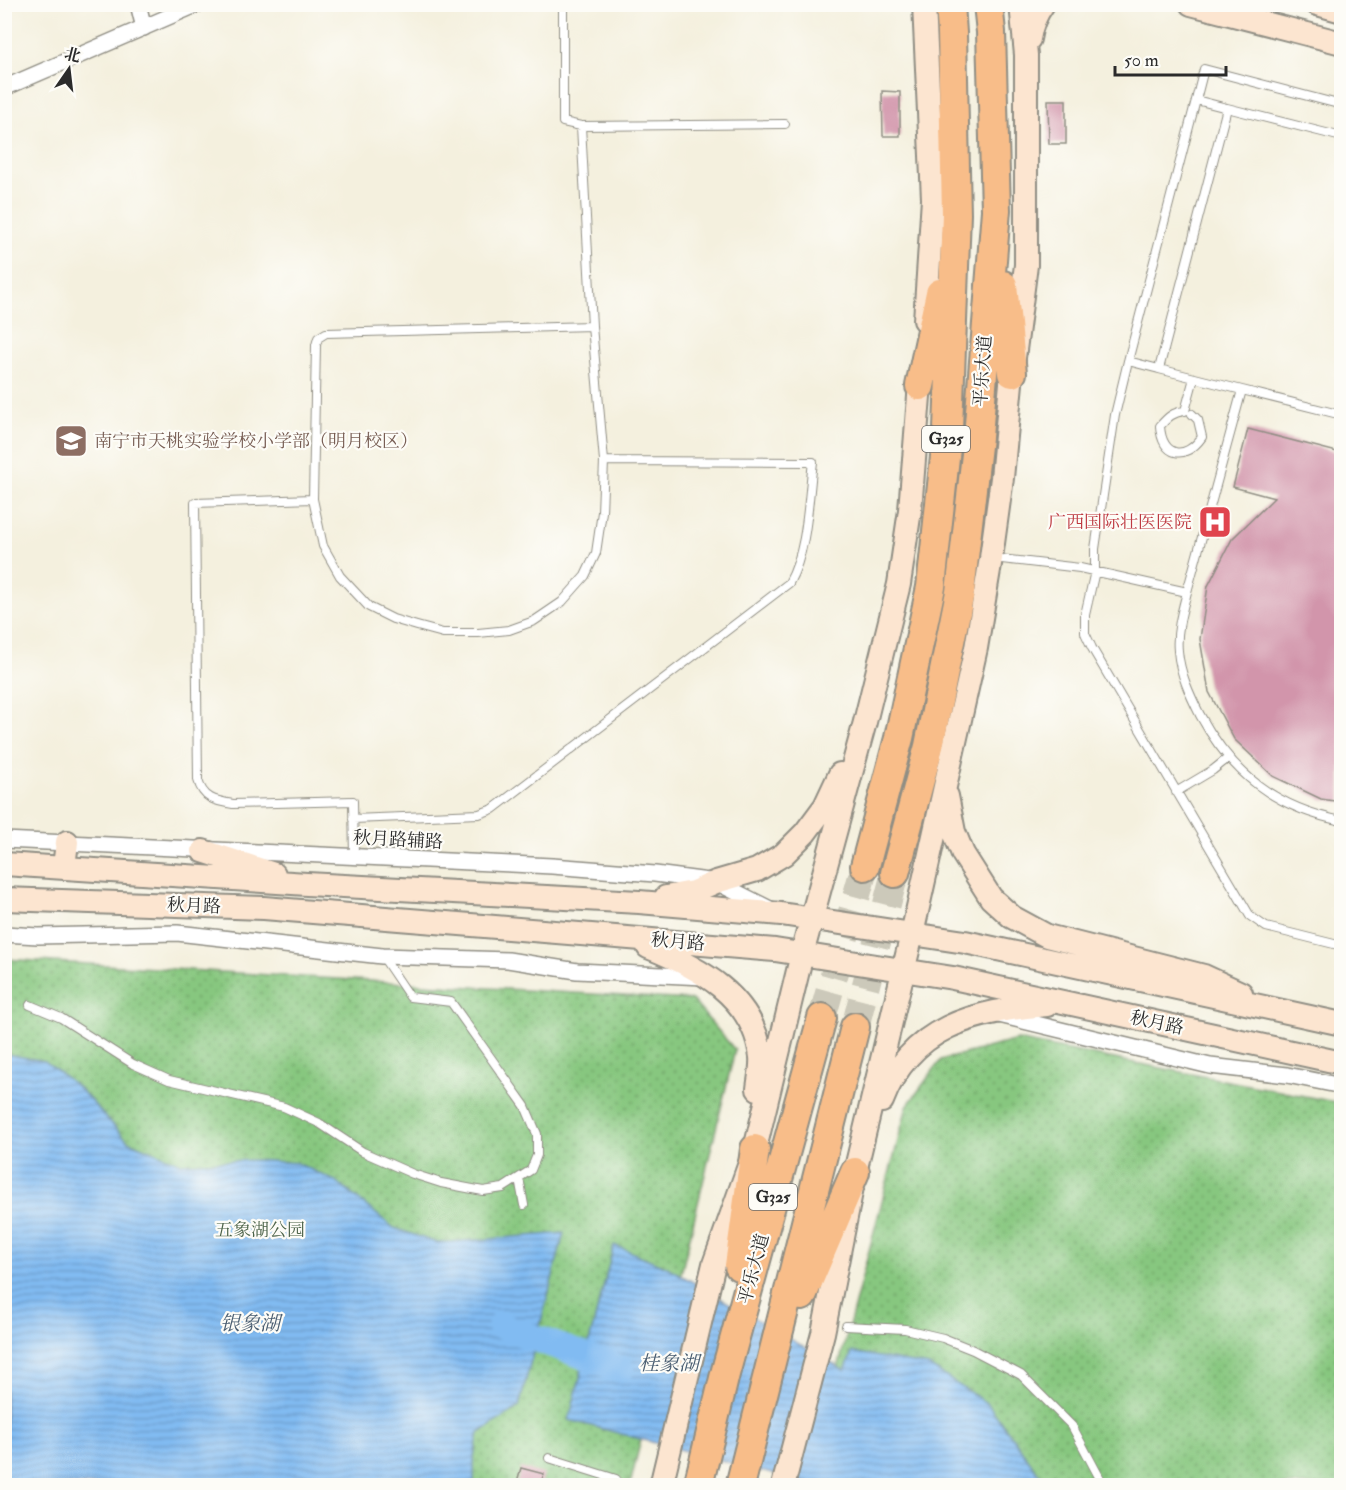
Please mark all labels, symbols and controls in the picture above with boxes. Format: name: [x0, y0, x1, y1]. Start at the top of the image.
north arrow: [39, 39, 99, 99]
scale bar: [1115, 39, 1226, 77]
text: 北: [62, 44, 83, 67]
text: 50 m: [1124, 49, 1159, 72]
street label: 平乐大道: [969, 334, 997, 408]
school or university icon: 南宁市天桃实验学校小学部（明月校区）: [53, 423, 89, 459]
road number: G325: [922, 426, 970, 452]
place label: 南宁市天桃实验学校小学部（明月校区）: [94, 430, 418, 453]
hospital icon: 广西国际壮医医院: [1197, 504, 1233, 540]
place label: 广西国际壮医医院: [1048, 511, 1192, 534]
street label: 秋月路辅路: [352, 826, 444, 854]
street label: 秋月路: [167, 894, 221, 918]
street label: 秋月路: [650, 928, 706, 956]
street label: 秋月路: [1128, 1006, 1186, 1040]
road number: G325: [749, 1184, 797, 1210]
park label: 五象湖公园: [215, 1219, 305, 1242]
street label: 平乐大道: [734, 1231, 774, 1307]
water label: 银象湖: [220, 1311, 283, 1336]
water label: 桂象湖: [639, 1351, 702, 1376]

